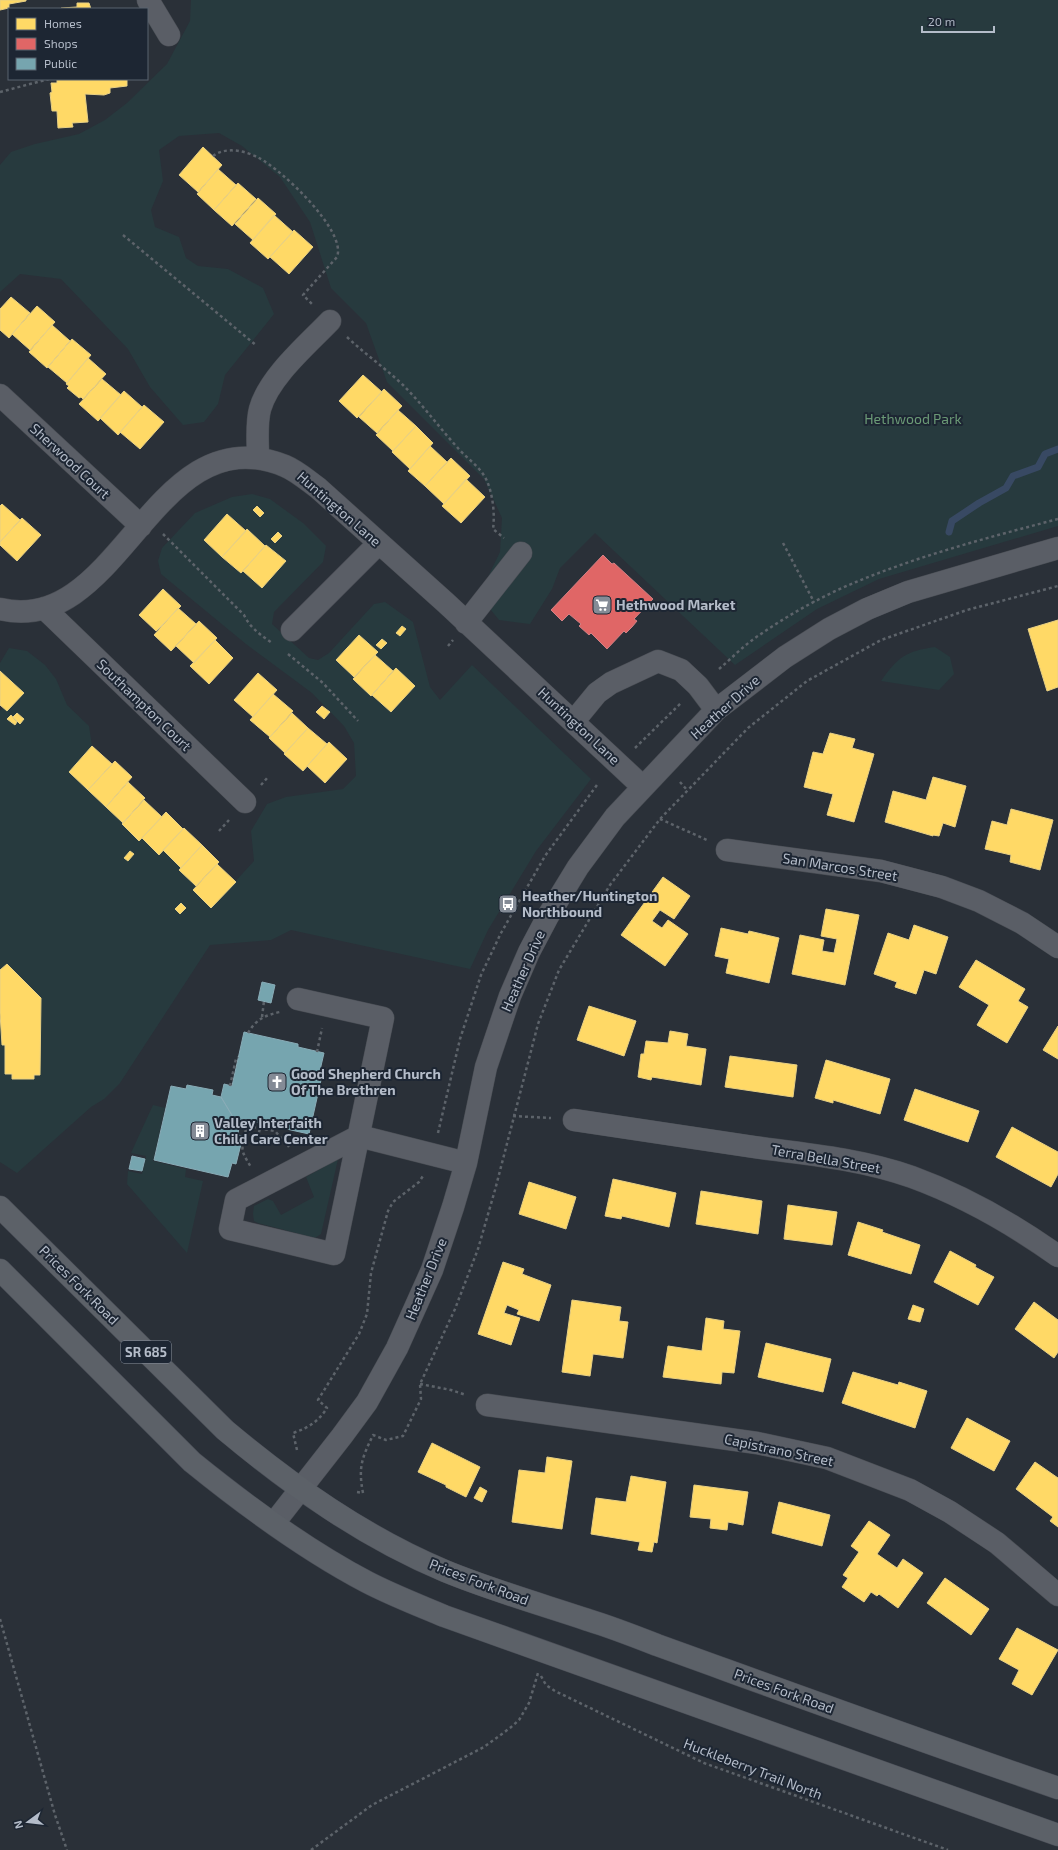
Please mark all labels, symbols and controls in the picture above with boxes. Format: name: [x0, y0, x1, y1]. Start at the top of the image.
legend: [8, 8, 148, 80]
scale bar: [922, 8, 994, 34]
text: 20 m: [928, 14, 955, 28]
text: Homes: [44, 16, 82, 30]
text: Shops: [44, 36, 78, 50]
text: Public: [44, 56, 77, 70]
park label: Hethwood Park: [864, 410, 962, 427]
street label: Sherwood Court: [27, 419, 114, 502]
street label: Huntington Lane: [294, 468, 385, 550]
supermarket icon: Hethwood Market: [591, 594, 613, 616]
place label: Hethwood Market: [616, 596, 736, 613]
street label: Southampton Court: [94, 655, 195, 754]
street label: Heather Drive: [687, 671, 763, 742]
street label: Huntington Lane: [535, 684, 624, 768]
street label: San Marcos Street: [781, 849, 899, 884]
place label: Heather/Huntington Northbound: [522, 887, 657, 920]
bus stop icon: Heather/Huntington Northbound: [497, 893, 519, 915]
street label: Heather Drive: [497, 927, 548, 1014]
place label: Good Shepherd Church Of The Brethren: [291, 1065, 441, 1098]
church icon: Good Shepherd Church Of The Brethren: [266, 1071, 288, 1093]
place label: Valley Interfaith Child Care Center: [214, 1114, 328, 1147]
building icon: Valley Interfaith Child Care Center: [189, 1120, 211, 1142]
street label: Terra Bella Street: [770, 1141, 882, 1176]
street label: Heather Drive: [401, 1235, 450, 1322]
street label: Prices Fork Road: [36, 1241, 123, 1328]
road number: SR 685: [121, 1341, 171, 1363]
street label: Capistrano Street: [723, 1430, 835, 1469]
street label: Prices Fork Road: [427, 1555, 531, 1608]
street label: Prices Fork Road: [732, 1665, 836, 1716]
street label: Huckleberry Trail North: [681, 1734, 825, 1803]
north arrow: [8, 1802, 48, 1842]
text: N: [11, 1819, 25, 1830]

